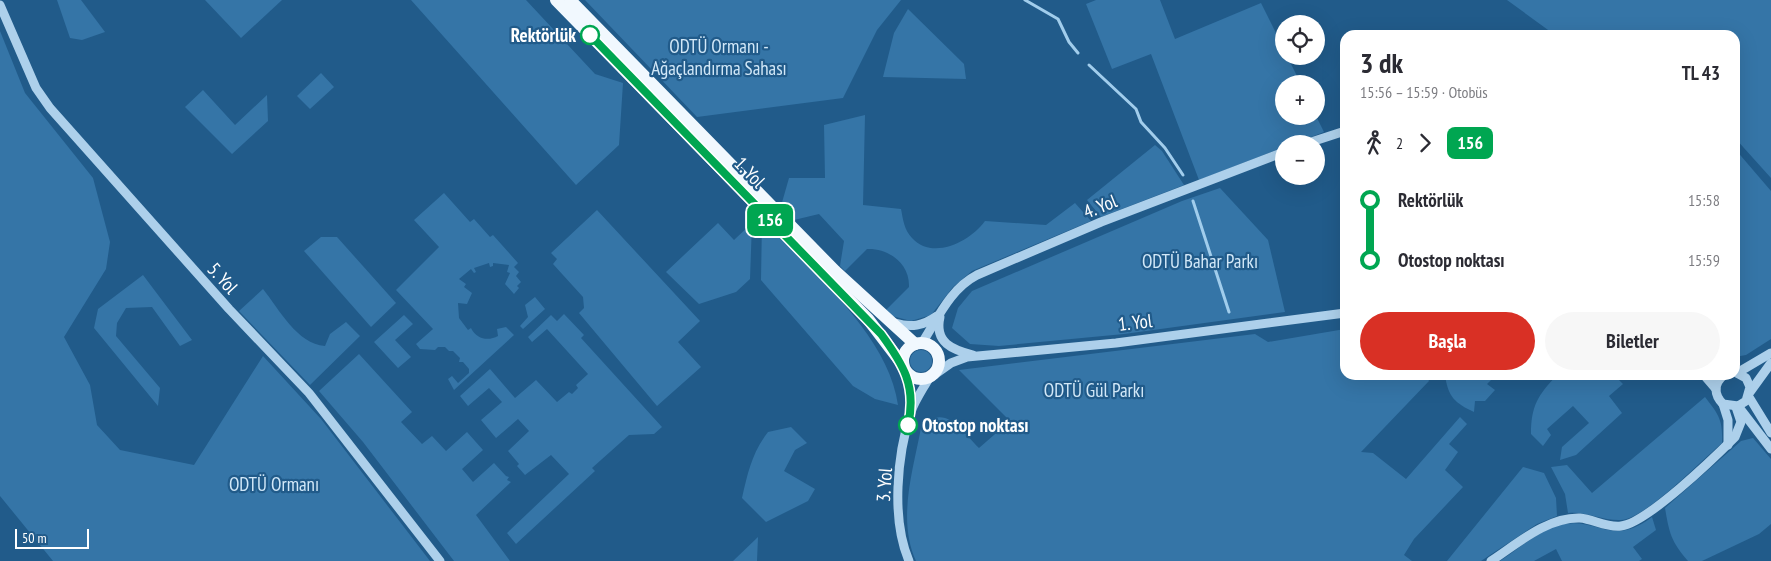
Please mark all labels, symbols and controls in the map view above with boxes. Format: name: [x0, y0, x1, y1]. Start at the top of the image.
map controls: [1275, 15, 1325, 185]
button: locate: [1275, 15, 1325, 65]
place label: Rektörlük: [511, 23, 576, 47]
marker: Rektörlük: [580, 25, 600, 45]
park label: ODTÜ Ormanı - Ağaçlandırma Sahası: [651, 34, 787, 80]
text: 3 dk: [1360, 44, 1403, 81]
text: TL 43: [1682, 61, 1720, 85]
button: +: [1275, 75, 1325, 125]
text: 15:56 – 15:59 · Otobüs: [1360, 82, 1488, 102]
icon: walk: [1360, 129, 1388, 157]
icon: forward: [1411, 129, 1439, 157]
text: 156: [1457, 131, 1483, 154]
text: 2: [1396, 133, 1403, 153]
button: −: [1275, 135, 1325, 185]
street label: 1. Yol: [729, 151, 771, 193]
street label: 4. Yol: [1080, 188, 1121, 224]
text: Rektörlük: [1398, 188, 1463, 212]
text: 15:58: [1688, 190, 1720, 210]
line badge: 156: [741, 204, 799, 236]
text: 156: [757, 208, 783, 231]
text: Otostop noktası: [1398, 248, 1505, 272]
park label: ODTÜ Bahar Parkı: [1142, 249, 1258, 273]
text: 15:59: [1688, 250, 1720, 270]
street label: 5. Yol: [203, 257, 244, 299]
street label: 1. Yol: [1117, 308, 1154, 336]
button: Başla: [1360, 312, 1535, 370]
button: Biletler: [1545, 312, 1720, 370]
park label: ODTÜ Gül Parkı: [1044, 378, 1144, 402]
place label: Otostop noktası: [922, 413, 1029, 437]
marker: Otostop noktası: [898, 415, 918, 435]
street label: 3. Yol: [871, 467, 897, 503]
park label: ODTÜ Ormanı: [229, 472, 319, 496]
scale bar: [15, 526, 89, 549]
text: 50 m: [22, 529, 47, 547]

